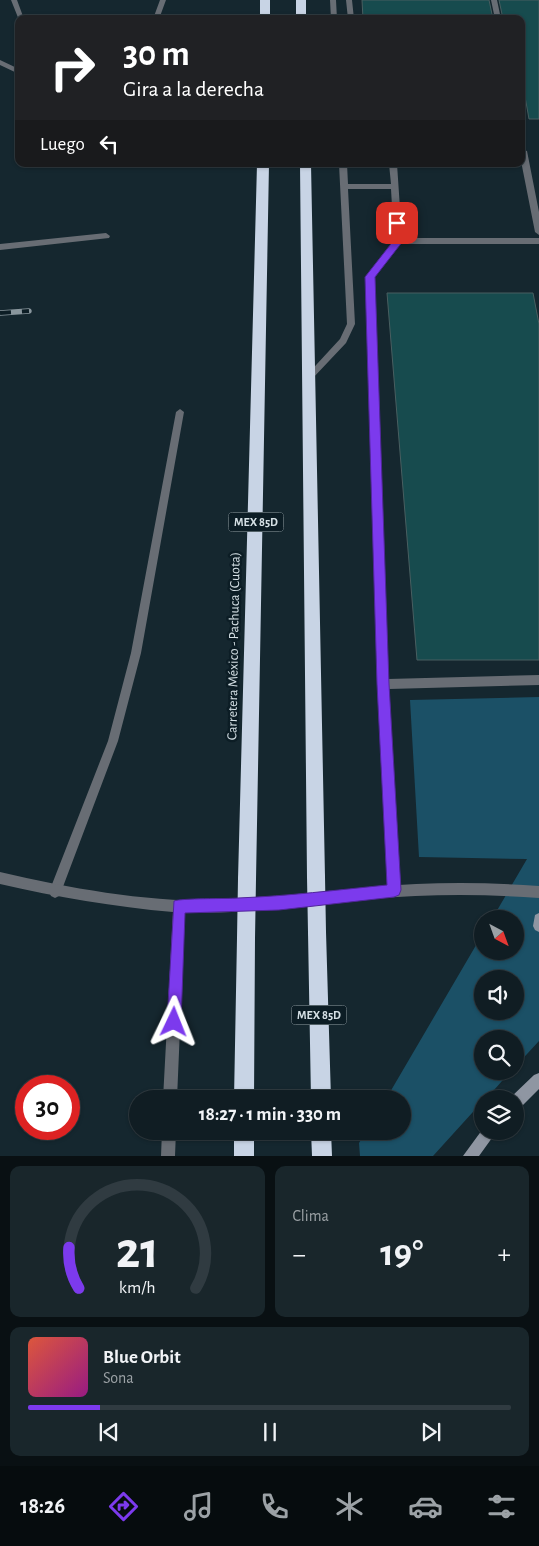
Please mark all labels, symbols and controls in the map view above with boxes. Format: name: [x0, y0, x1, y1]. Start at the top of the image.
icon: right: [40, 35, 105, 100]
text: 30 m: [123, 37, 190, 72]
text: Gira a la derecha: [123, 78, 264, 100]
icon: left: [95, 130, 123, 158]
text: Luego: [40, 135, 85, 154]
pin: [376, 202, 418, 244]
icon: arrive: [383, 209, 411, 237]
road number: MEX 85D: [228, 512, 284, 532]
street label: Carretera México - Pachuca (Cuota): [225, 552, 243, 740]
north arrow: [474, 910, 524, 960]
map controls: [474, 910, 524, 1140]
button: sound: [474, 970, 524, 1020]
position arrow: [147, 995, 199, 1047]
road number: MEX 85D: [292, 1006, 346, 1024]
button: search: [474, 1030, 524, 1080]
speed limit sign: 30: [15, 1075, 80, 1140]
button: layers: [474, 1090, 524, 1140]
text: 18:27 · 1 min · 330 m: [199, 1105, 341, 1124]
text: Clima: [293, 1208, 329, 1224]
text: 21: [116, 1225, 159, 1277]
text: 19°: [380, 1235, 423, 1273]
text: −: [293, 1241, 306, 1269]
text: +: [498, 1241, 511, 1269]
text: km/h: [119, 1279, 156, 1297]
text: Blue Orbit: [103, 1348, 181, 1367]
text: Sona: [103, 1370, 134, 1386]
icon: previous: [95, 1418, 123, 1446]
icon: pause: [256, 1418, 284, 1446]
icon: next: [417, 1418, 445, 1446]
icon: directions: [106, 1489, 141, 1524]
icon: music: [181, 1489, 216, 1524]
icon: phone: [257, 1489, 292, 1524]
icon: climate: [332, 1489, 367, 1524]
icon: car: [408, 1489, 443, 1524]
icon: filters: [484, 1489, 519, 1524]
text: 18:26: [20, 1495, 65, 1517]

